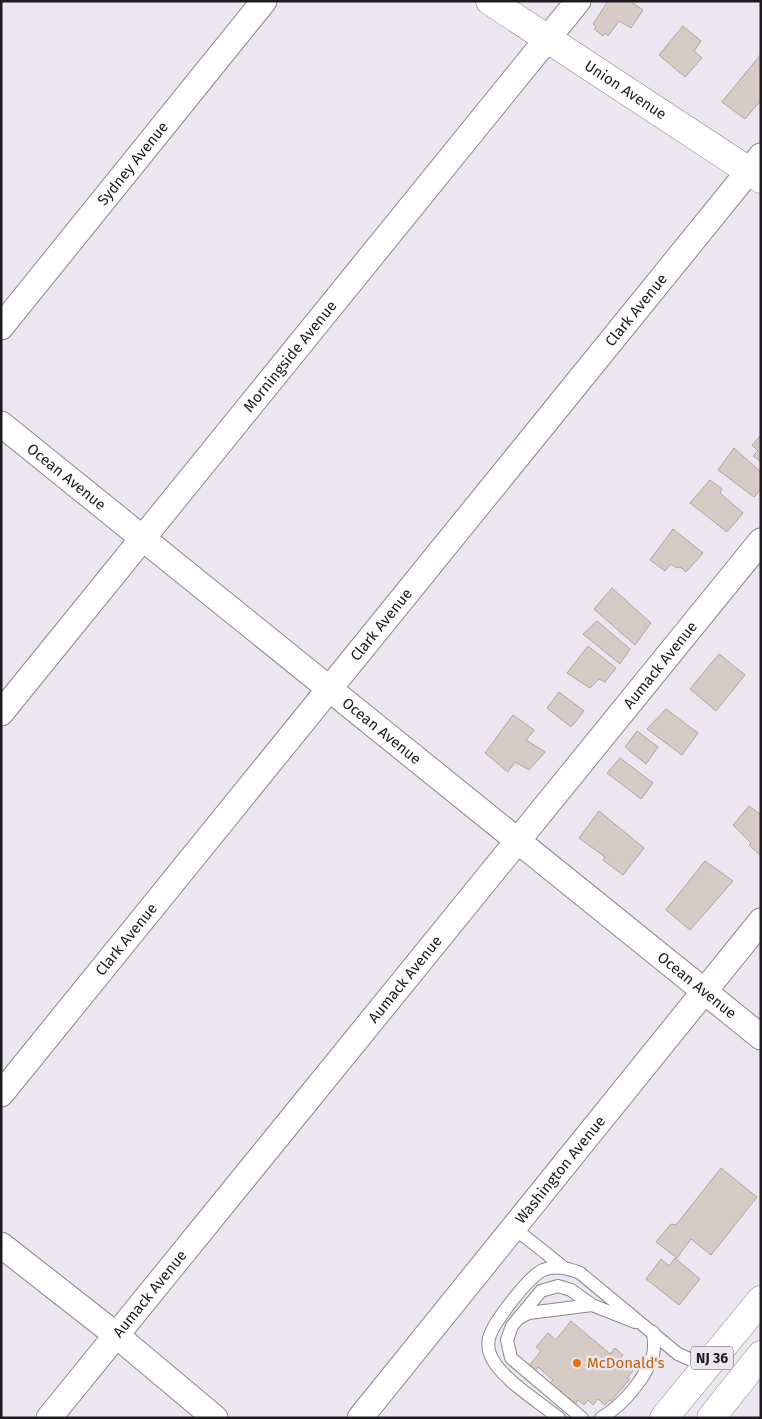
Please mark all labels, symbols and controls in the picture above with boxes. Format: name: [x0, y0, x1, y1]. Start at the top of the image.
street label: Union Avenue: [581, 57, 670, 123]
street label: Sydney Avenue: [94, 118, 172, 209]
street label: Clark Avenue: [601, 270, 671, 350]
street label: Morningside Avenue: [240, 297, 340, 416]
street label: Ocean Avenue: [23, 440, 109, 514]
street label: Clark Avenue: [347, 585, 416, 665]
street label: Aumack Avenue: [620, 618, 701, 712]
street label: Ocean Avenue: [339, 694, 425, 768]
street label: Clark Avenue: [92, 899, 161, 979]
street label: Aumack Avenue: [364, 932, 446, 1027]
street label: Ocean Avenue: [654, 948, 740, 1022]
street label: Washington Avenue: [511, 1112, 609, 1227]
street label: Aumack Avenue: [109, 1247, 191, 1341]
road number: NJ 36: [691, 1346, 733, 1370]
place label: McDonald's: [587, 1354, 665, 1372]
marker: McDonald's: [571, 1357, 583, 1369]

